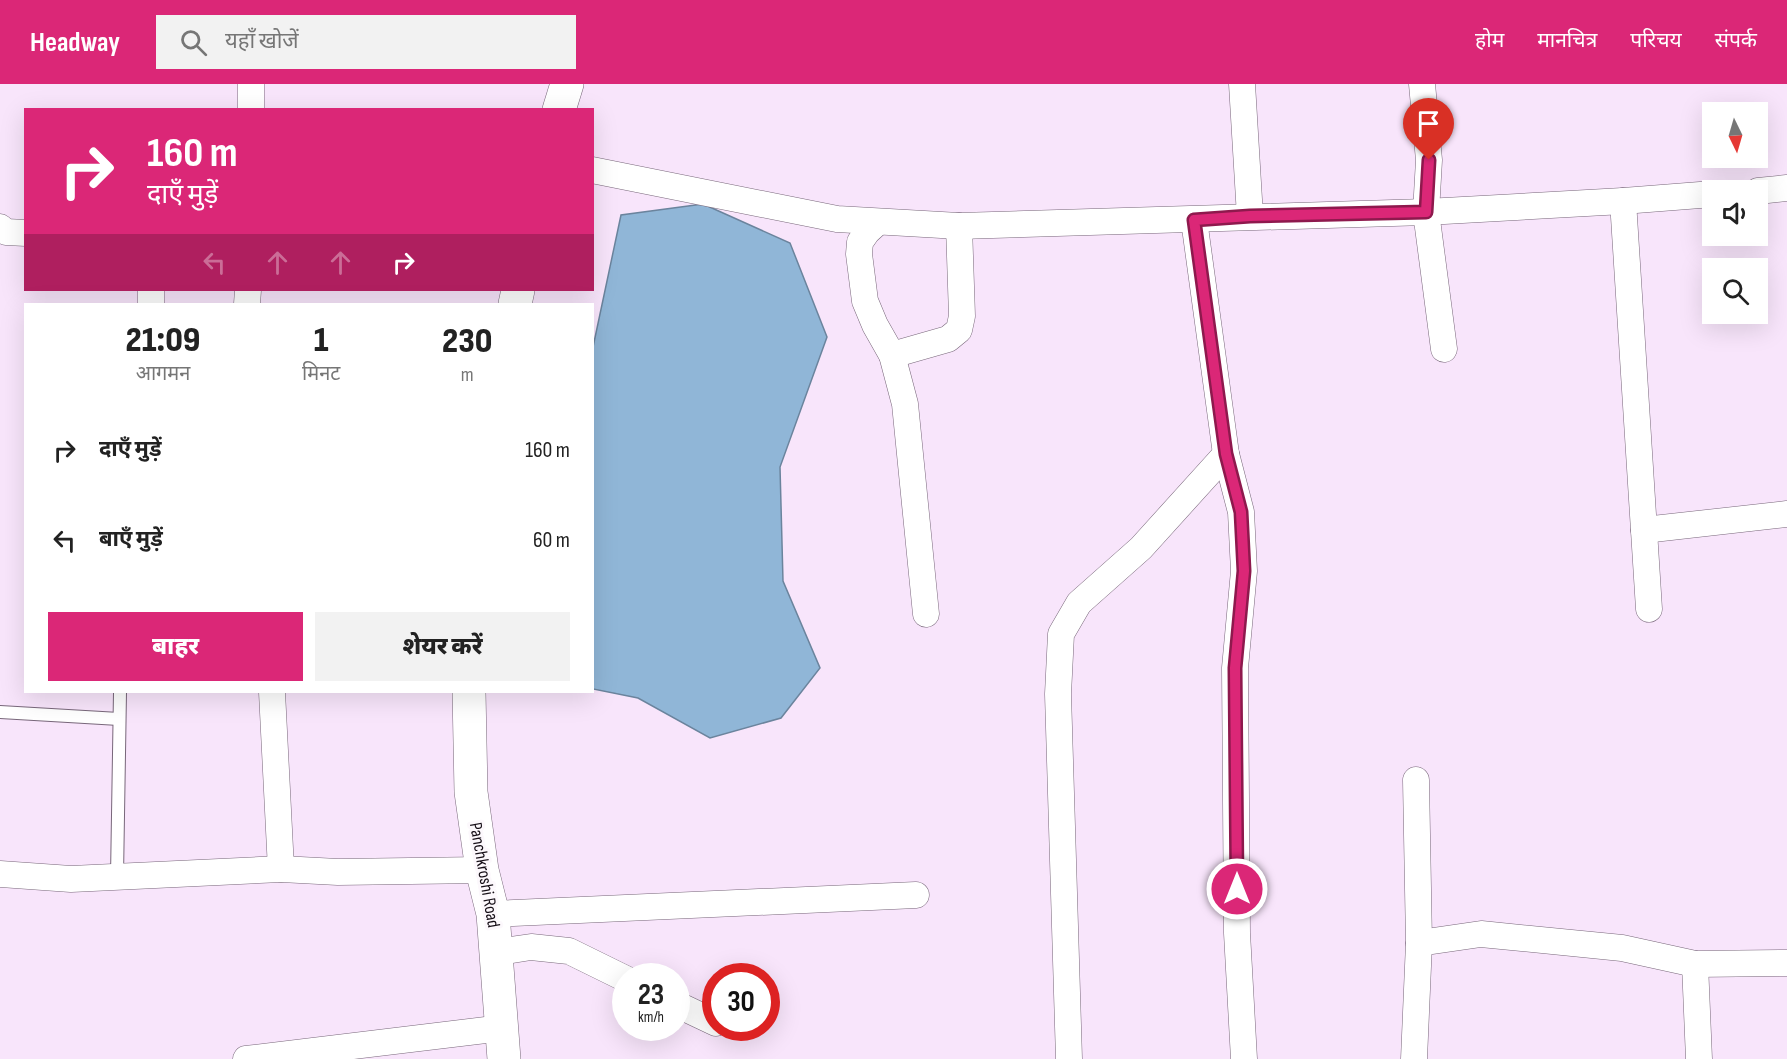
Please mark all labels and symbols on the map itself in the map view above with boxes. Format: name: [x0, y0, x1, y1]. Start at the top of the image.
pin: [1403, 98, 1454, 160]
north arrow: [1702, 102, 1768, 168]
street label: Panchkroshi Road: [465, 821, 504, 929]
position arrow: [1205, 857, 1269, 921]
speed limit sign: 30: [702, 963, 780, 1041]

